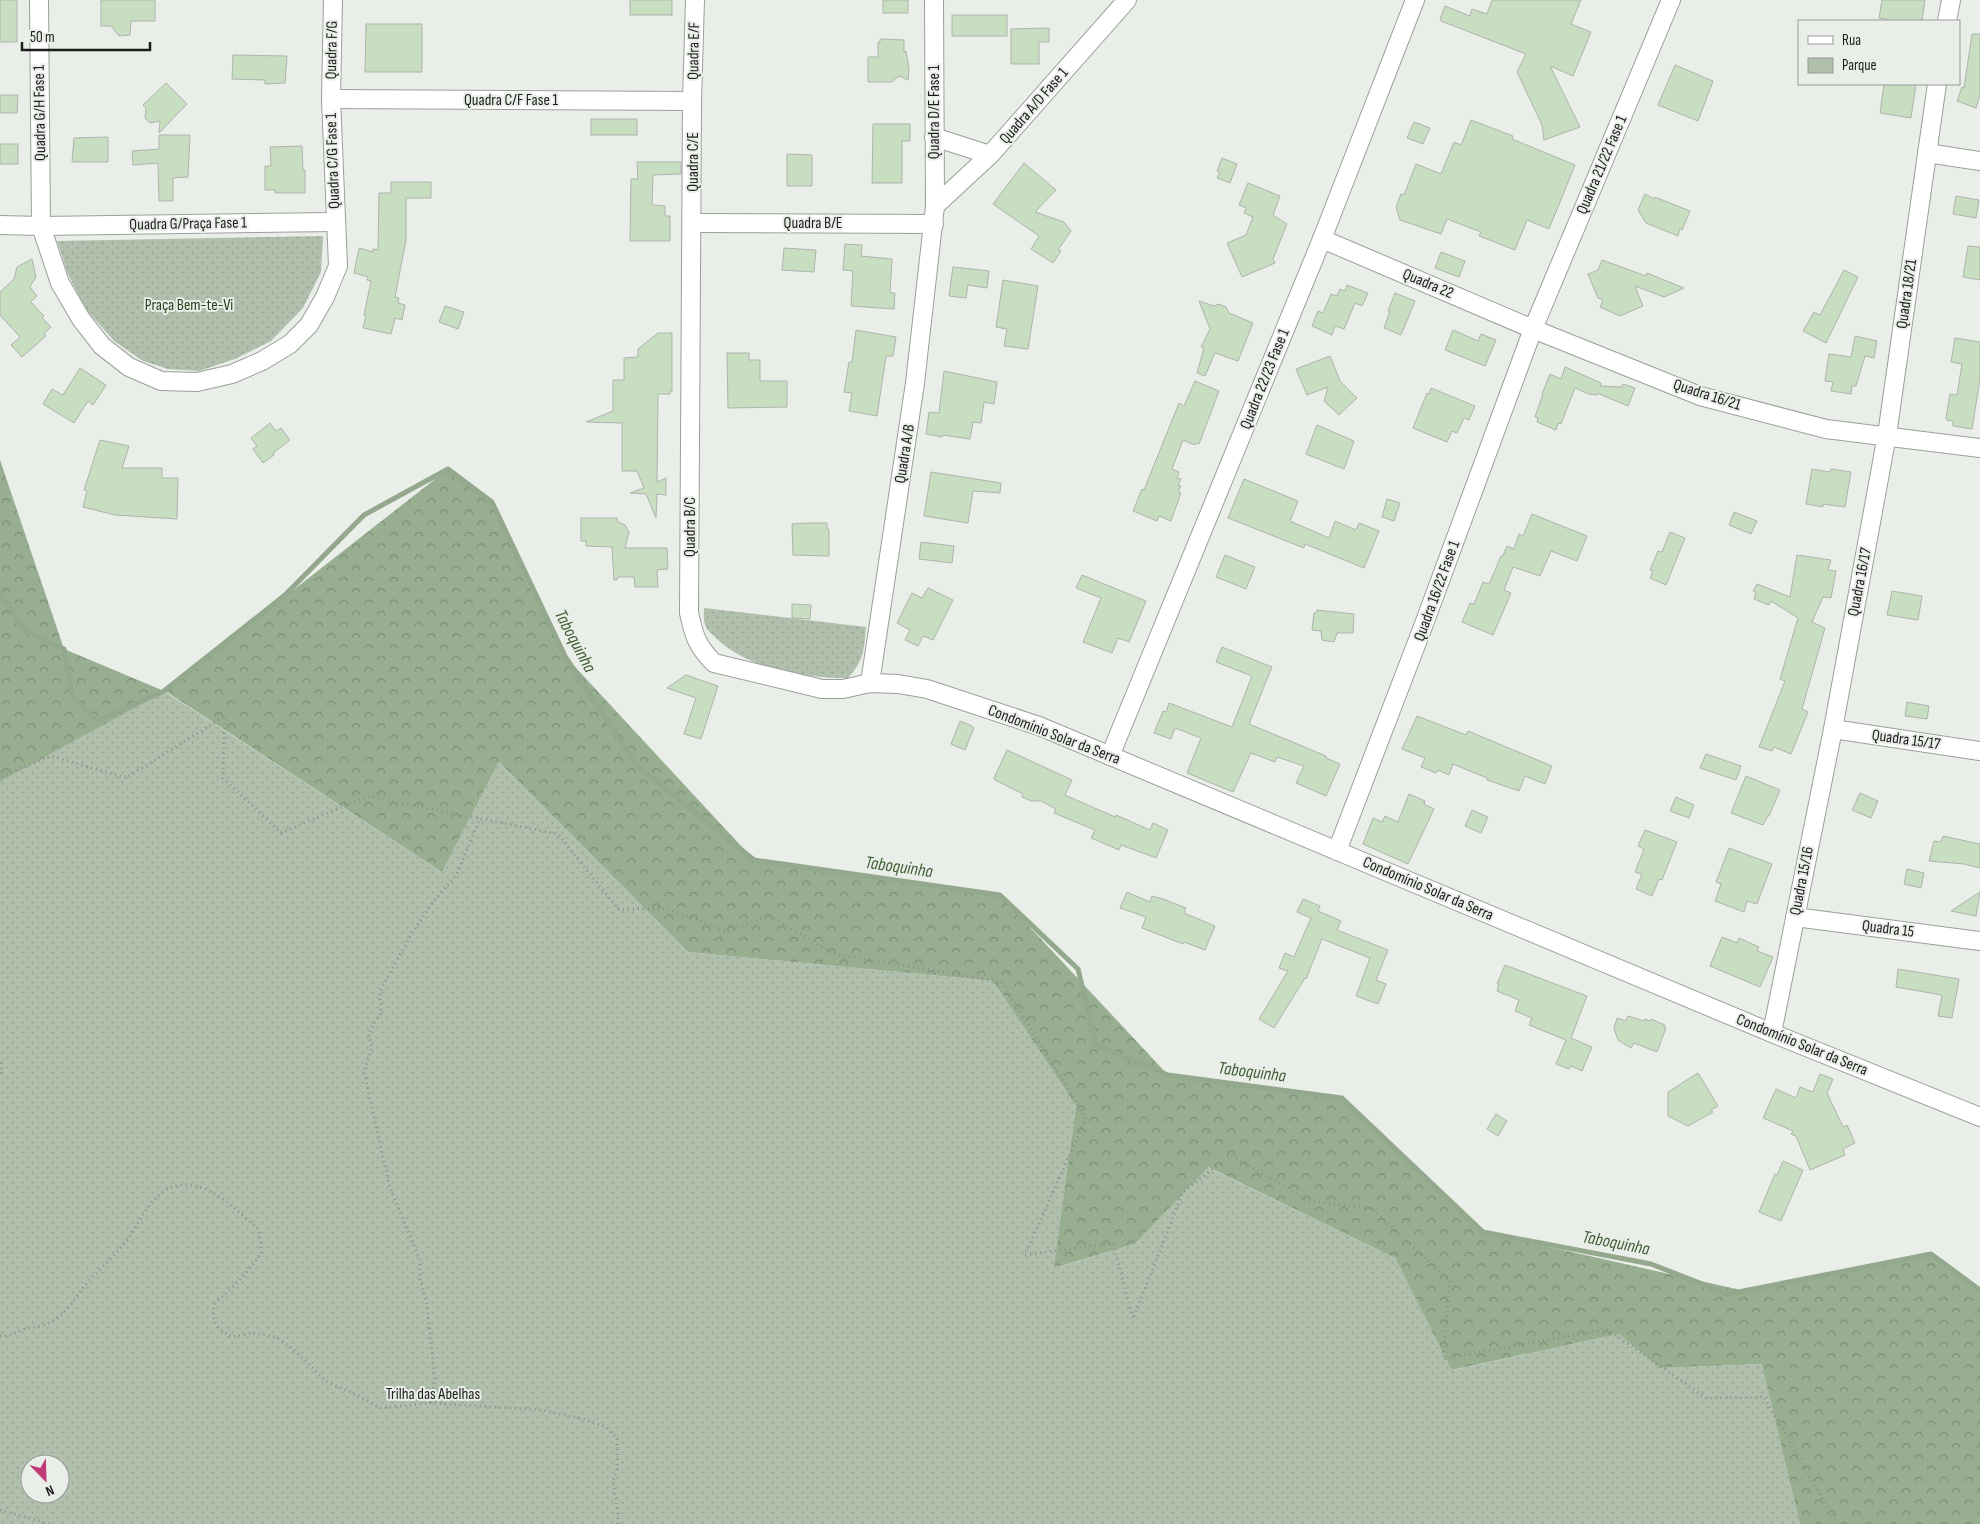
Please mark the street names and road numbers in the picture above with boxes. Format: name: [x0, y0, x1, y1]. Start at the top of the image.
street label: Quadra F/G: [322, 20, 342, 80]
street label: Quadra E/F: [684, 22, 704, 80]
street label: Quadra G/H Fase 1: [30, 64, 50, 161]
street label: Quadra D/E Fase 1: [925, 64, 944, 159]
street label: Quadra A/D Fase 1: [996, 64, 1073, 148]
street label: Quadra C/F Fase 1: [464, 91, 558, 110]
street label: Quadra C/G Fase 1: [322, 112, 344, 209]
street label: Quadra 21/22 Fase 1: [1573, 112, 1632, 217]
street label: Quadra C/E: [684, 132, 703, 192]
street label: Quadra G/Praça Fase 1: [129, 213, 247, 235]
street label: Quadra B/E: [784, 214, 842, 233]
street label: Quadra 18/21: [1893, 258, 1921, 330]
street label: Quadra 22: [1400, 265, 1456, 303]
street label: Quadra 22/23 Fase 1: [1236, 326, 1294, 432]
street label: Quadra 16/21: [1671, 375, 1744, 415]
street label: Quadra A/B: [891, 423, 919, 485]
street label: Quadra B/C: [681, 497, 700, 557]
street label: Quadra 16/22 Fase 1: [1410, 538, 1464, 644]
street label: Quadra 16/17: [1844, 545, 1876, 618]
street label: Condomínio Solar da Serra: [985, 701, 1123, 769]
street label: Quadra 15/17: [1870, 726, 1942, 754]
street label: Quadra 15/16: [1786, 845, 1818, 917]
street label: Condomínio Solar da Serra: [1360, 853, 1496, 925]
street label: Quadra 15: [1861, 916, 1915, 942]
street label: Condomínio Solar da Serra: [1733, 1010, 1871, 1080]
street label: Trilha das Abelhas: [386, 1385, 480, 1404]

